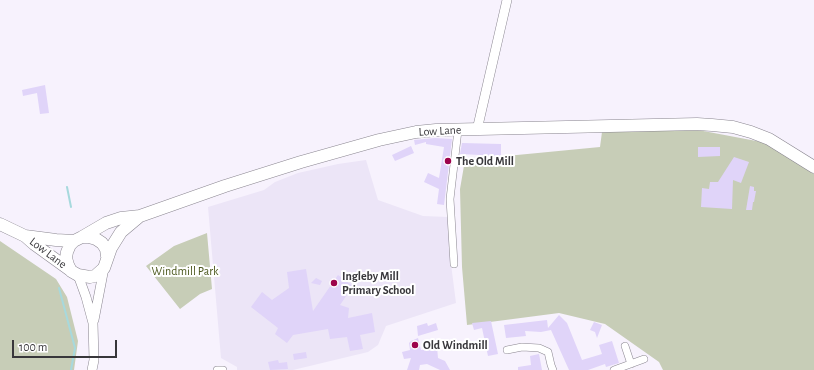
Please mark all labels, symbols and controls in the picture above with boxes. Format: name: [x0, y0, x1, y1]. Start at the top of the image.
street label: Low Lane: [418, 123, 462, 139]
place label: The Old Mill: [456, 154, 514, 168]
marker: The Old Mill: [443, 156, 453, 166]
street label: Low Lane: [27, 234, 69, 272]
park label: Windmill Park: [151, 264, 219, 278]
place label: Ingleby Mill Primary School: [342, 269, 414, 297]
marker: Ingleby Mill Primary School: [329, 278, 339, 288]
scale bar: [14, 332, 119, 358]
place label: Old Windmill: [423, 338, 488, 352]
marker: Old Windmill: [410, 340, 420, 350]
text: 100 m: [19, 341, 47, 353]

